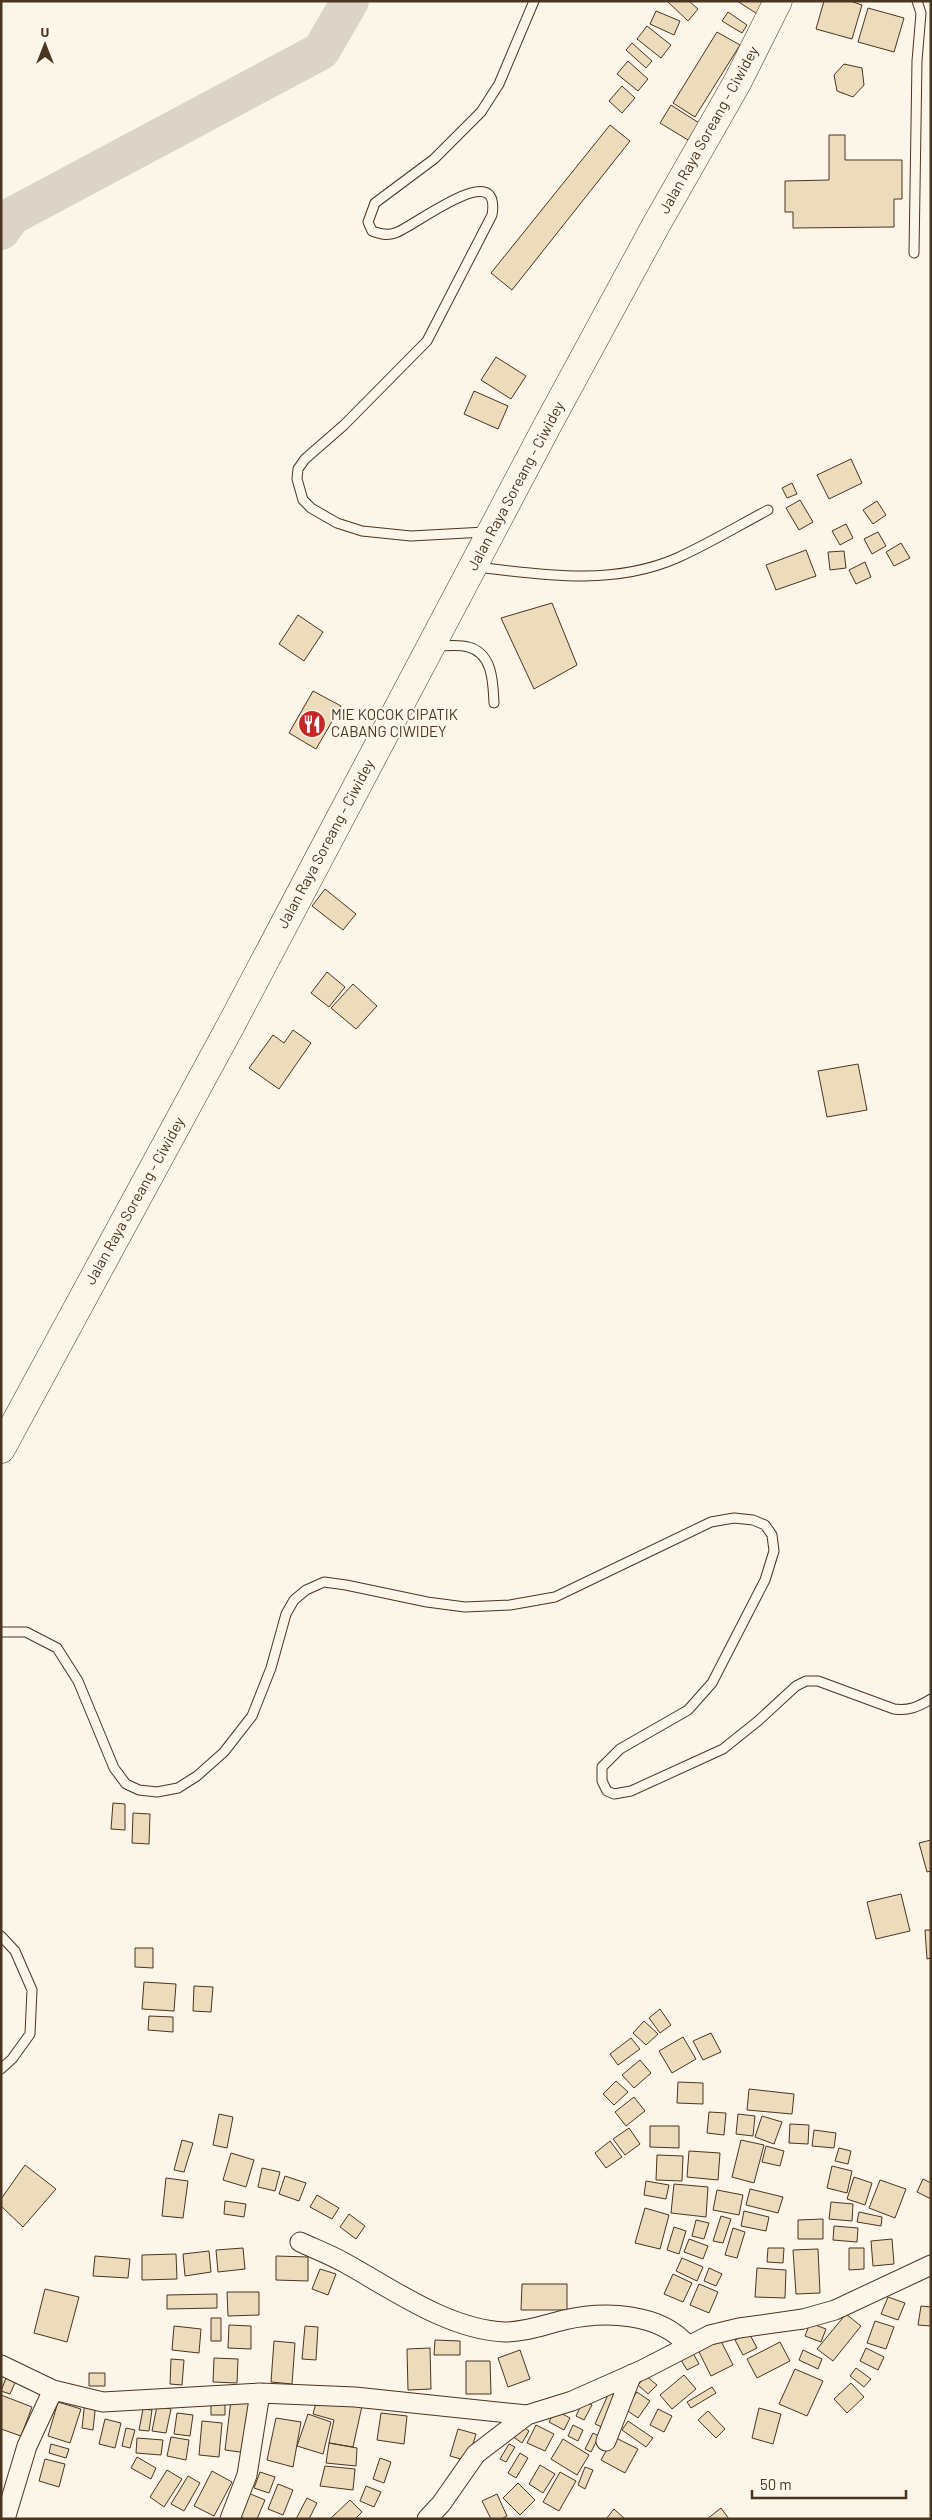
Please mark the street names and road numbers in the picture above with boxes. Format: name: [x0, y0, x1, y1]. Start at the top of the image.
street label: Jalan Raya Soreang - Ciwidey: [654, 42, 762, 217]
street label: Jalan Raya Soreang - Ciwidey: [463, 398, 567, 573]
street label: Jalan Raya Soreang - Ciwidey: [273, 756, 377, 931]
street label: Jalan Raya Soreang - Ciwidey: [80, 1113, 188, 1288]

